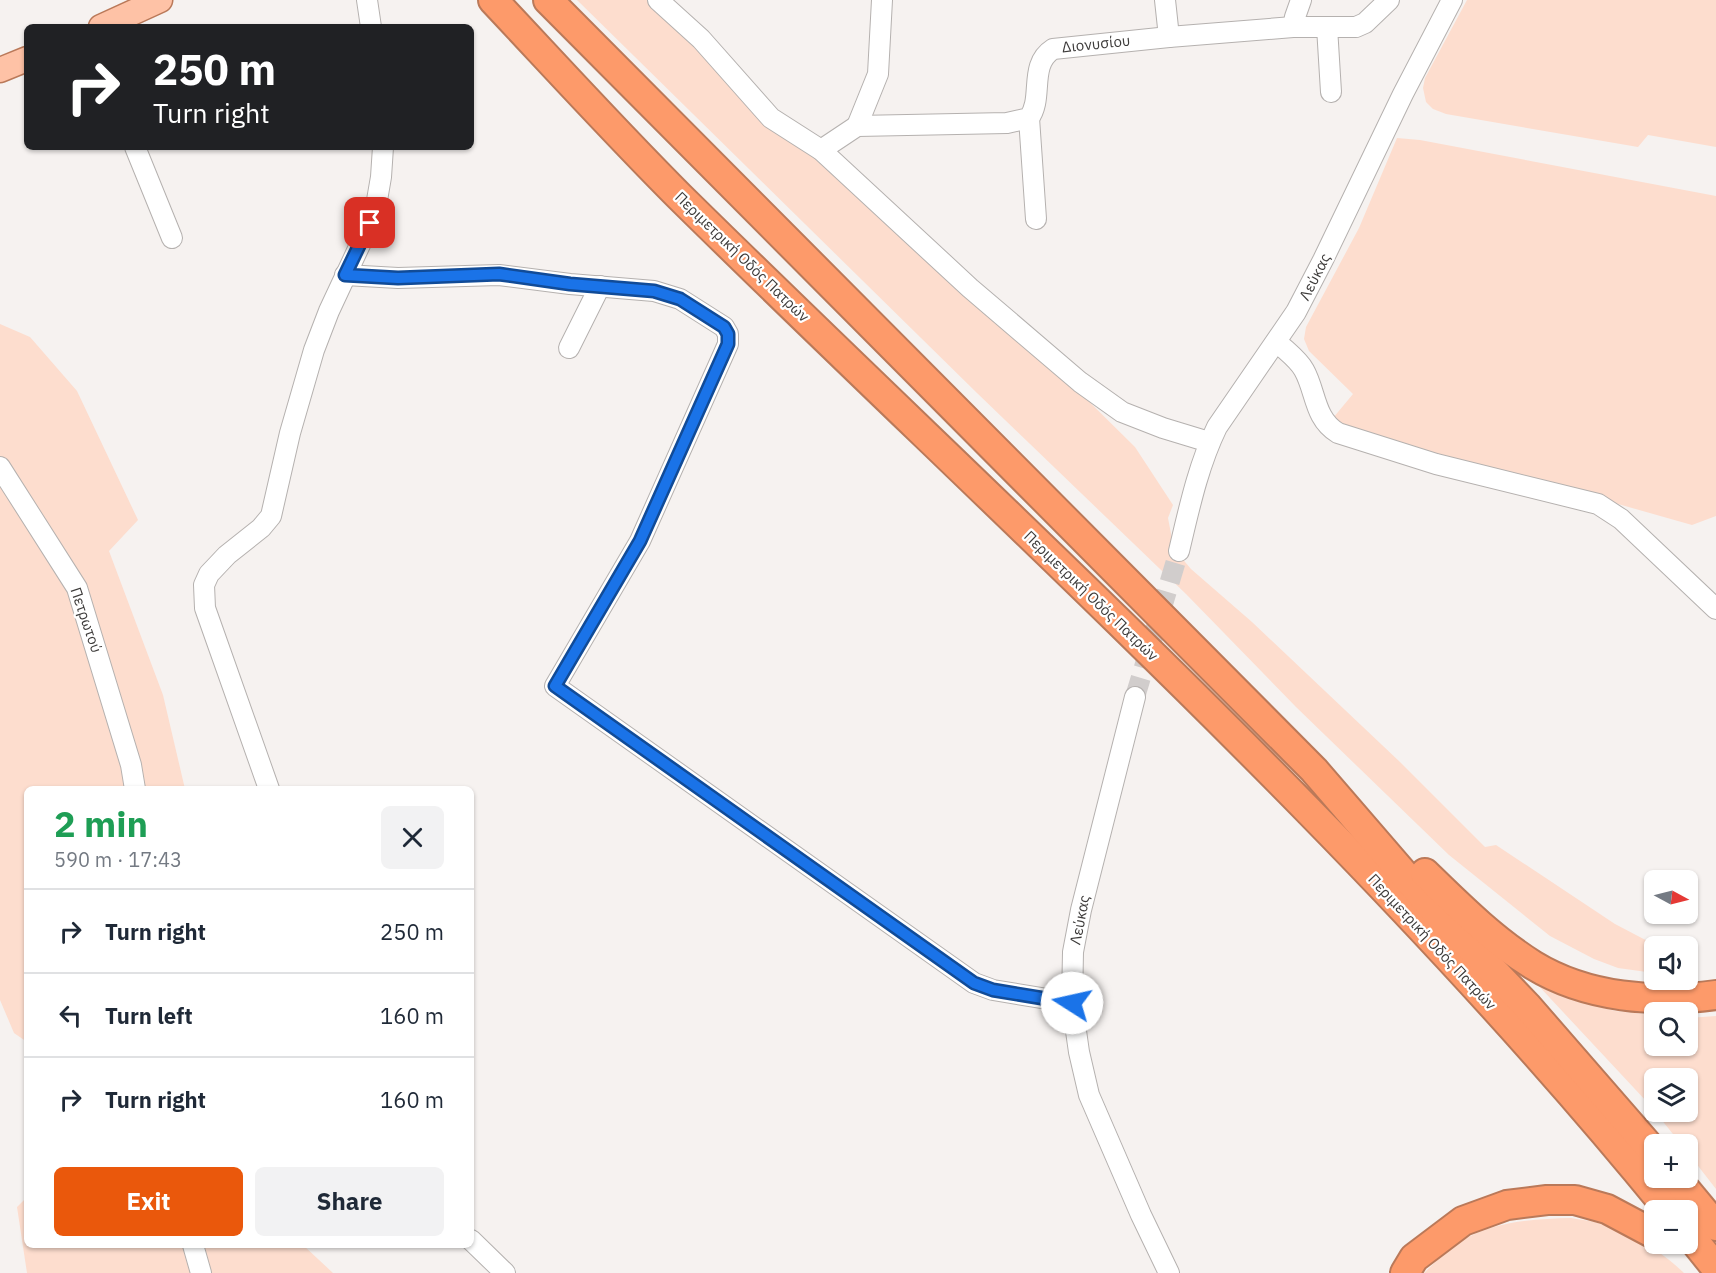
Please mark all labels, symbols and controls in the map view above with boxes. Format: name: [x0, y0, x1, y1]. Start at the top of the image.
street label: Διονυσίου: [1061, 30, 1131, 57]
text: 250 m: [153, 42, 276, 97]
icon: right: [54, 48, 132, 126]
text: Turn right: [153, 95, 270, 130]
street label: Περιμετρική Οδός Πατρών: [671, 188, 814, 326]
pin: [344, 197, 395, 248]
icon: arrive: [353, 206, 386, 239]
street label: Λεύκας: [1295, 250, 1334, 303]
street label: Περιμετρική Οδός Πατρών: [1020, 527, 1163, 665]
street label: Πετρωτού: [66, 585, 107, 655]
text: 2 min: [54, 800, 148, 847]
button: close: [381, 806, 444, 869]
text: 590 m · 17:43: [54, 846, 182, 873]
street label: Περιμετρική Οδός Πατρών: [1364, 870, 1501, 1014]
north arrow: [1644, 870, 1698, 924]
map controls: [1644, 870, 1698, 1254]
street label: Λεύκας: [1065, 893, 1094, 946]
icon: right: [54, 915, 87, 948]
text: Turn right: [105, 917, 206, 946]
text: 250 m: [380, 917, 444, 946]
button: sound: [1644, 936, 1698, 990]
position arrow: [1040, 971, 1104, 1035]
icon: left: [54, 999, 87, 1032]
text: Turn left: [105, 1001, 193, 1030]
text: 160 m: [380, 1001, 444, 1030]
button: search: [1644, 1002, 1698, 1056]
button: layers: [1644, 1068, 1698, 1122]
icon: right: [54, 1083, 87, 1116]
text: Turn right: [105, 1085, 206, 1114]
text: 160 m: [380, 1085, 444, 1114]
button: +: [1644, 1134, 1698, 1188]
button: Exit: [54, 1167, 243, 1236]
button: Share: [255, 1167, 444, 1236]
button: −: [1644, 1200, 1698, 1254]

